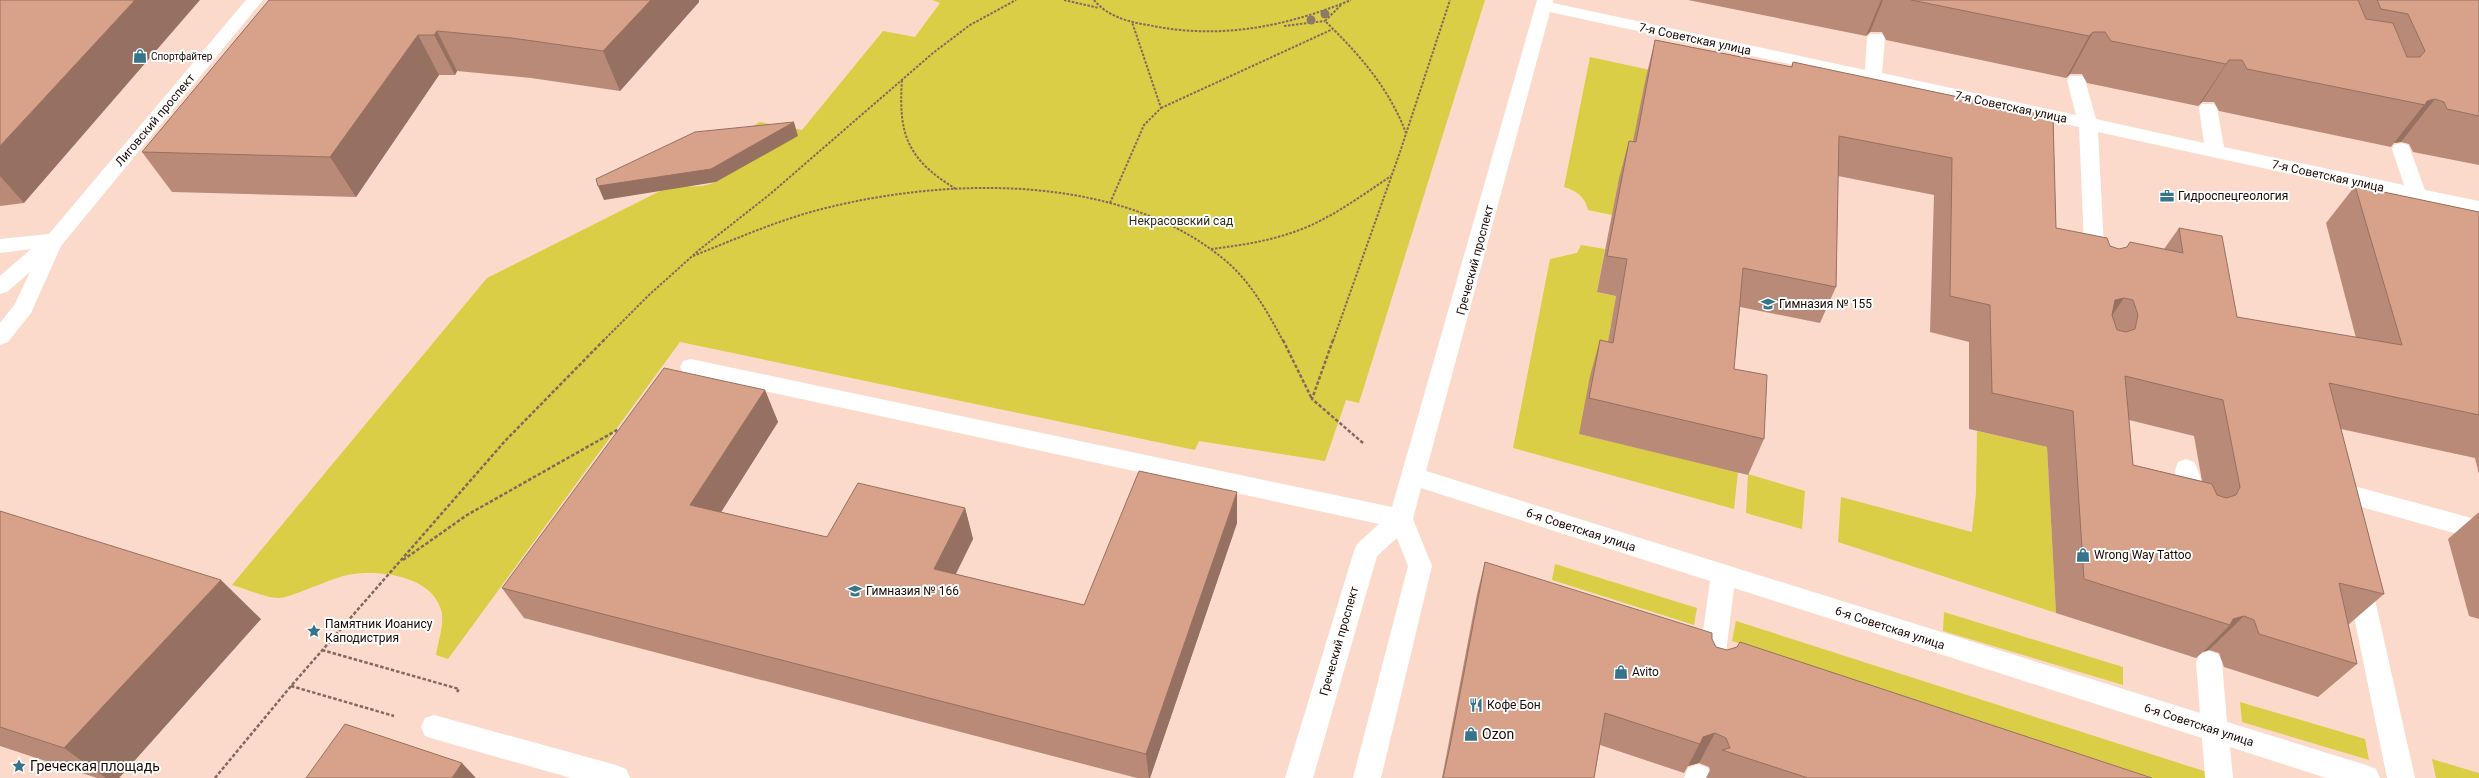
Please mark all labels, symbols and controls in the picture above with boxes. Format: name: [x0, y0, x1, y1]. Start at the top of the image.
street label: 7-я Советская улица: [1638, 20, 1752, 58]
shop icon: Спортфайтер: [132, 48, 148, 64]
place label: Спортфайтер: [151, 51, 213, 62]
street label: Лиговский проспект: [112, 71, 198, 169]
street label: 7-я Советская улица: [1954, 88, 2068, 126]
street label: 7-я Советская улица: [2271, 157, 2385, 195]
office icon: Гидроспецгеология: [2159, 188, 2175, 204]
place label: Гидроспецгеология: [2178, 189, 2288, 203]
street label: Греческий проспект: [1454, 203, 1496, 317]
park label: Некрасовский сад: [1129, 214, 1233, 228]
school or university icon: Гимназия № 155: [1760, 296, 1776, 312]
place label: Гимназия № 155: [1779, 297, 1872, 311]
street label: 6-я Советская улица: [1524, 506, 1638, 554]
shop icon: Wrong Way Tattoo: [2075, 547, 2091, 563]
place label: Wrong Way Tattoo: [2094, 548, 2192, 562]
school or university icon: Гимназия № 166: [847, 583, 863, 599]
place label: Гимназия № 166: [866, 584, 959, 598]
street label: Греческий проспект: [1317, 584, 1361, 697]
street label: 6-я Советская улица: [1833, 604, 1947, 652]
place label: Памятник Иоанису Каподистрия: [325, 617, 433, 645]
place icon: Памятник Иоанису Каподистрия: [306, 623, 322, 639]
shop icon: Avito: [1613, 664, 1629, 680]
place label: Avito: [1632, 665, 1659, 679]
restaurant icon: Кофе Бон: [1468, 697, 1484, 713]
place label: Кофе Бон: [1487, 698, 1541, 712]
street label: 6-я Советская улица: [2142, 701, 2256, 749]
shop icon: Ozon: [1463, 726, 1479, 742]
place label: Ozon: [1482, 726, 1514, 742]
place icon: Греческая площадь: [11, 758, 27, 774]
place label: Греческая площадь: [30, 758, 160, 774]

